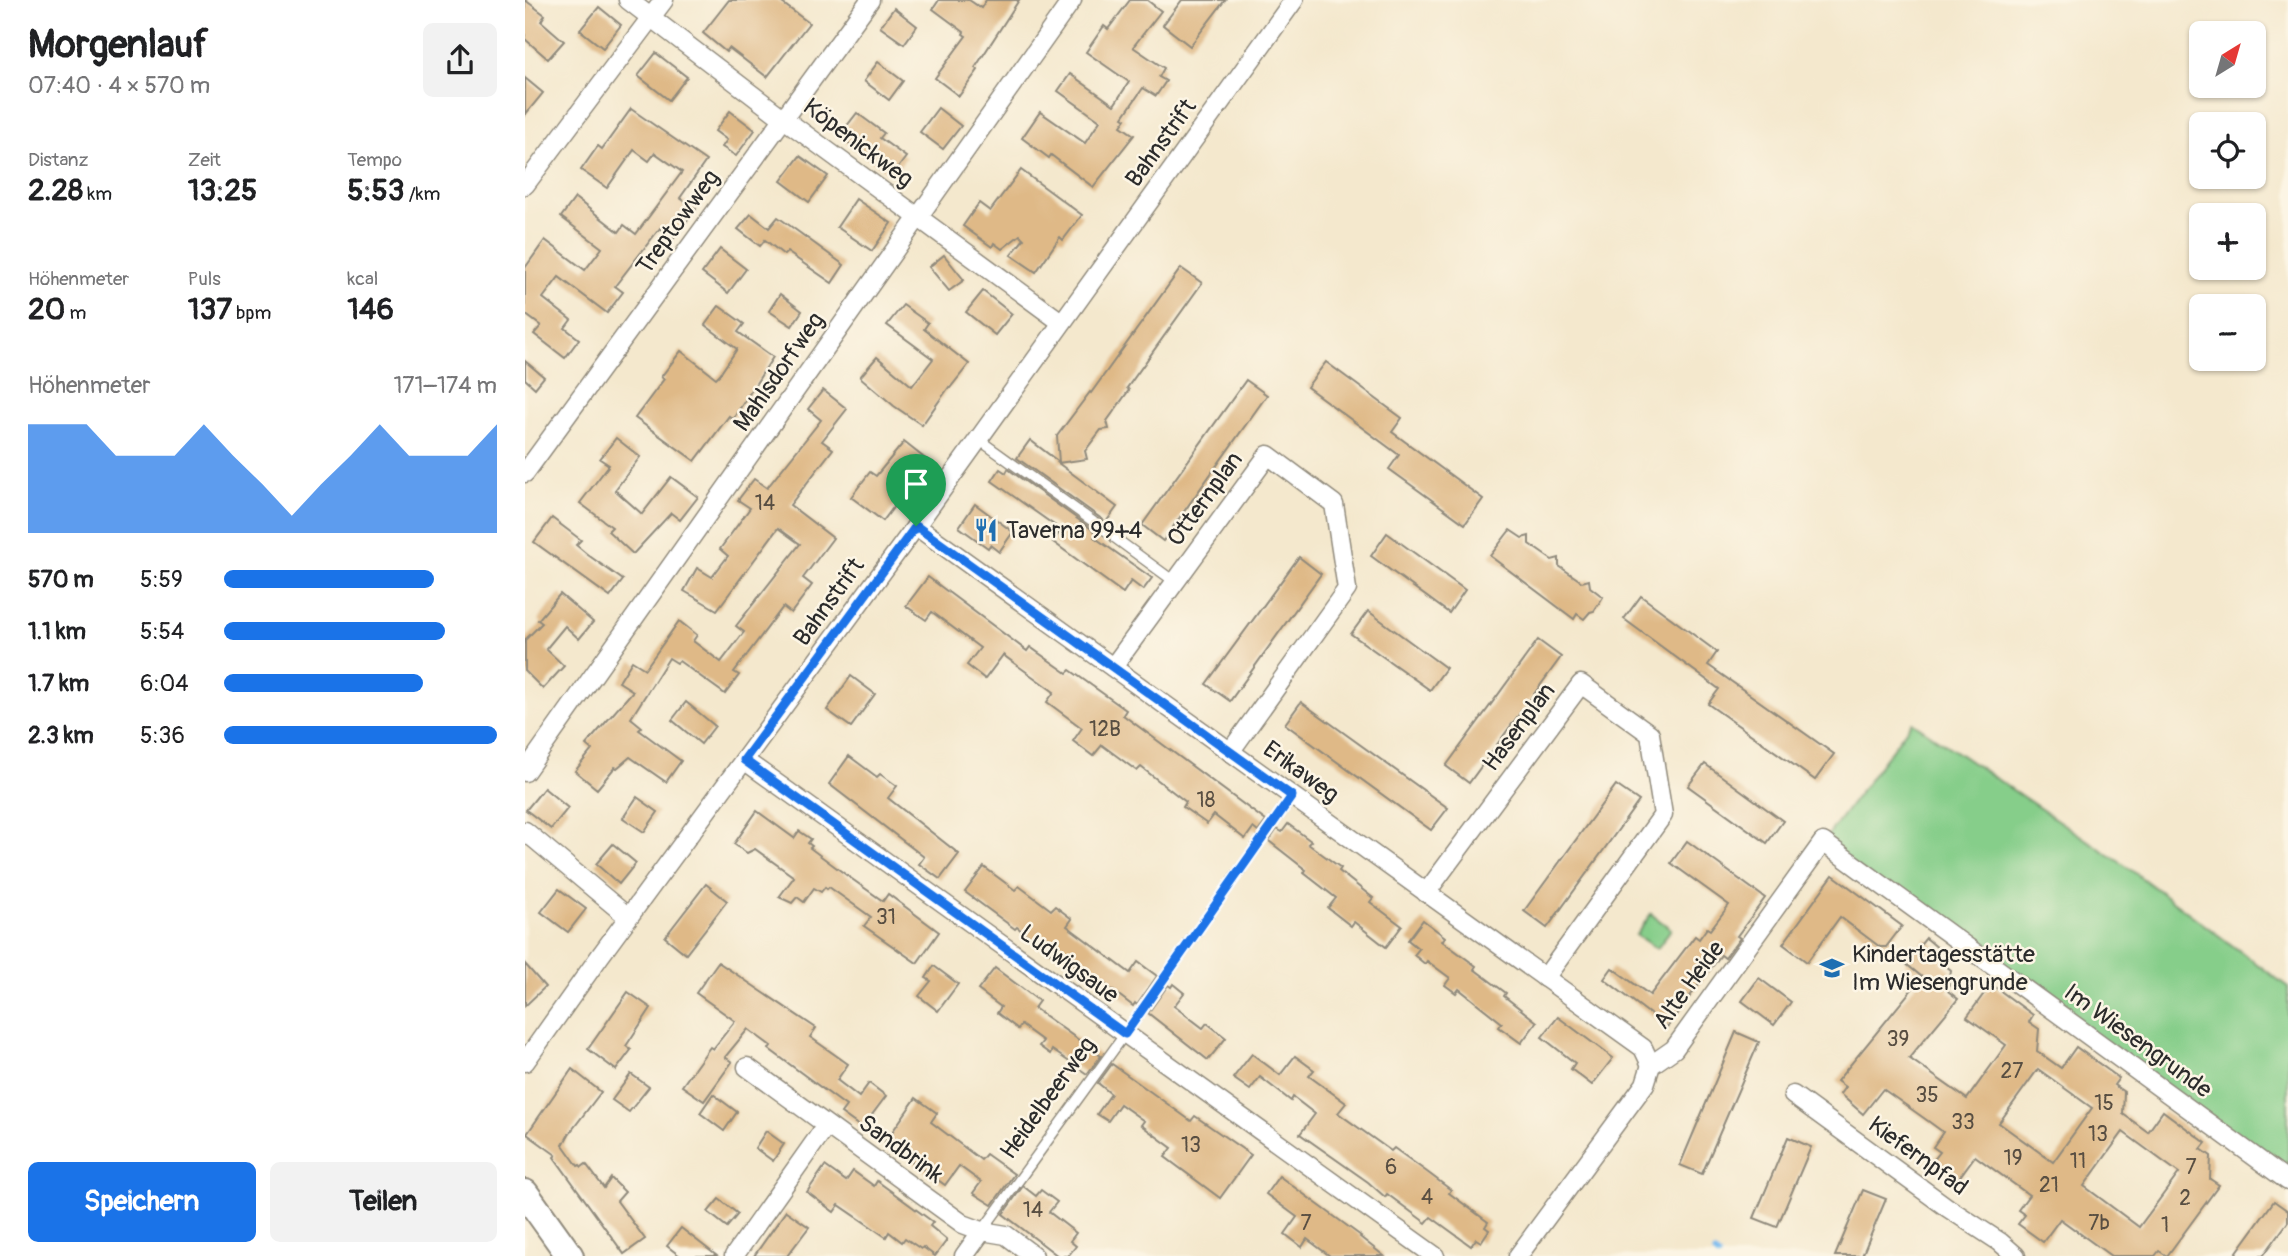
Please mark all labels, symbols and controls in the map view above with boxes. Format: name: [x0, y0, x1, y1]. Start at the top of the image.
text: Morgenlauf: [28, 21, 208, 69]
north arrow: [2189, 21, 2266, 98]
map controls: [2189, 21, 2266, 371]
button: share: [423, 23, 497, 97]
text: 07:40 · 4 × 570 m: [28, 71, 210, 100]
street label: Köpenickweg: [797, 92, 919, 194]
street label: Bahnstrift: [1119, 93, 1203, 193]
button: locate: [2189, 112, 2266, 189]
text: Distanz: [28, 148, 88, 172]
text: Zeit: [188, 148, 221, 172]
text: Tempo: [347, 148, 402, 172]
street label: Treptowweg: [630, 164, 726, 280]
text: 2.28: [28, 172, 83, 209]
text: 13:25: [188, 172, 257, 209]
text: 5:53: [347, 172, 405, 209]
text: km: [83, 182, 112, 206]
text: /km: [405, 182, 440, 206]
button: +: [2189, 203, 2266, 280]
text: Höhenmeter: [28, 267, 129, 291]
text: Puls: [188, 267, 221, 291]
text: kcal: [347, 267, 378, 291]
text: 20: [28, 291, 65, 328]
text: 137: [188, 291, 232, 328]
text: 146: [347, 291, 394, 328]
button: −: [2189, 294, 2266, 371]
text: m: [65, 301, 86, 325]
text: bpm: [232, 301, 271, 325]
street label: Mahlsdorfweg: [727, 307, 831, 437]
text: Höhenmeter: [28, 371, 150, 400]
text: 171–174 m: [393, 371, 497, 400]
street label: Otternplan: [1161, 446, 1249, 552]
pin: [886, 454, 946, 526]
icon: arrive: [897, 465, 935, 503]
house number: 14: [755, 490, 775, 517]
restaurant icon: Taverna 99+4: [972, 516, 1000, 544]
place label: Taverna 99+4: [1006, 516, 1143, 545]
street label: Bahnstrift: [787, 552, 871, 652]
text: 570 m: [28, 565, 94, 594]
text: 5:59: [140, 565, 183, 594]
text: 1.1 km: [28, 617, 86, 646]
text: 5:54: [140, 617, 184, 646]
text: 1.7 km: [28, 669, 89, 698]
text: 6:04: [140, 669, 189, 698]
street label: Hasenplan: [1476, 677, 1562, 777]
house number: 12B: [1089, 716, 1121, 743]
text: 2.3 km: [28, 721, 94, 750]
text: 5:36: [140, 721, 185, 750]
street label: Erikaweg: [1257, 735, 1345, 809]
house number: 18: [1197, 787, 1215, 814]
house number: 31: [876, 904, 896, 931]
street label: Ludwigsaue: [1014, 918, 1124, 1010]
street label: Alte Heide: [1647, 935, 1731, 1035]
place label: Kindertagesstätte Im Wiesengrunde: [1852, 940, 2035, 997]
school or university icon: Kindertagesstätte Im Wiesengrunde: [1818, 954, 1846, 982]
street label: Im Wiesengrunde: [2058, 978, 2218, 1104]
house number: 39: [1887, 1026, 1909, 1053]
street label: Heidelbeerweg: [994, 1031, 1102, 1165]
house number: 27: [2001, 1058, 2023, 1085]
house number: 35: [1915, 1082, 1939, 1109]
house number: 15: [2094, 1090, 2114, 1117]
street label: Sandbrink: [853, 1109, 949, 1189]
house number: 33: [1951, 1109, 1975, 1136]
street label: Kiefernpfad: [1863, 1110, 1973, 1202]
house number: 13: [2088, 1121, 2108, 1148]
house number: 13: [1181, 1132, 1201, 1159]
house number: 19: [2003, 1145, 2023, 1172]
house number: 11: [2070, 1148, 2086, 1175]
house number: 6: [1385, 1154, 1397, 1181]
house number: 7: [2185, 1154, 2197, 1181]
button: Speichern: [28, 1162, 256, 1242]
button: Teilen: [270, 1162, 497, 1242]
house number: 21: [2039, 1172, 2059, 1199]
house number: 4: [1421, 1184, 1433, 1211]
house number: 2: [2179, 1185, 2191, 1212]
house number: 14: [1023, 1197, 1043, 1224]
house number: 7: [1300, 1210, 1312, 1237]
house number: 7b: [2088, 1210, 2110, 1237]
house number: 1: [2161, 1212, 2169, 1239]

